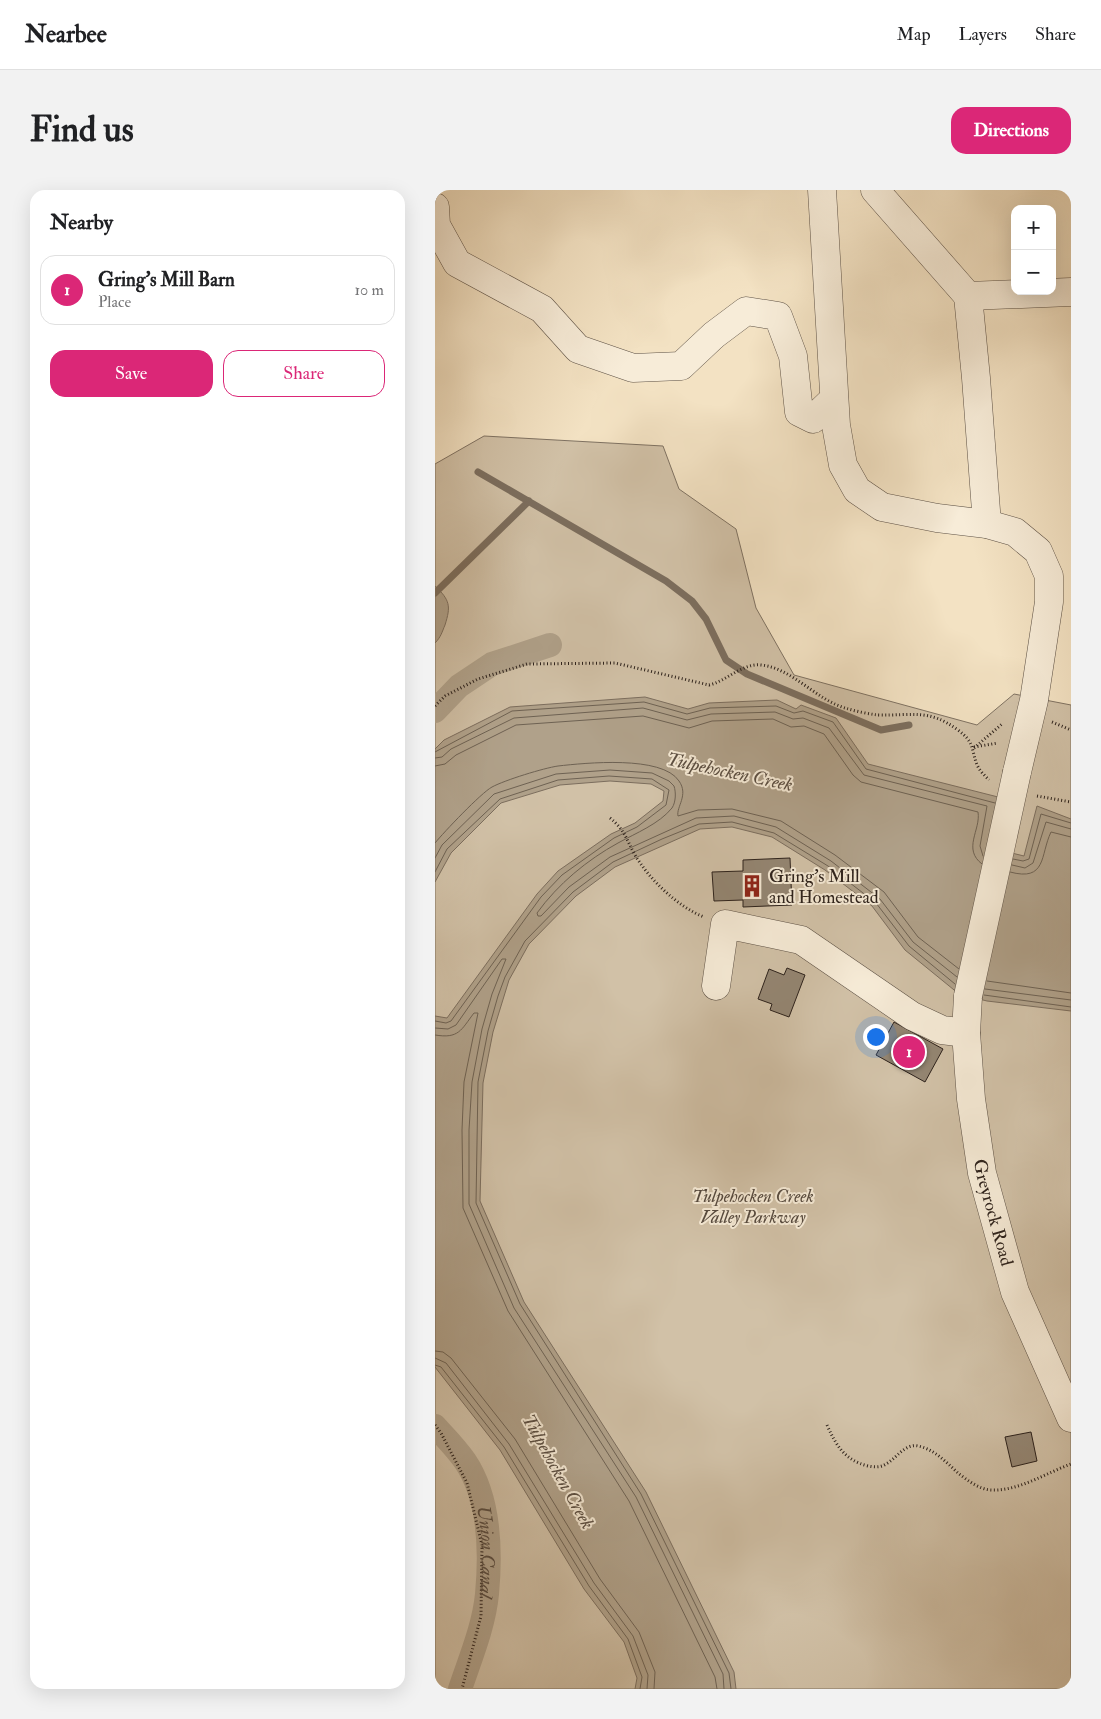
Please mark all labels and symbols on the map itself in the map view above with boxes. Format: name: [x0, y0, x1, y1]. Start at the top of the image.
water label: Tulpehocken Creek: [665, 747, 795, 797]
place label: Gring's Mill and Homestead: [769, 865, 879, 909]
building icon: Gring's Mill and Homestead: [739, 873, 765, 899]
your location: [863, 1024, 889, 1050]
pin: 1: [893, 1033, 925, 1071]
street label: Greyrock Road: [968, 1158, 1018, 1269]
park label: Tulpehocken Creek Valley Parkway: [692, 1185, 814, 1229]
water label: Tulpehocken Creek: [517, 1410, 600, 1533]
water label: Union Canal: [471, 1503, 500, 1601]

